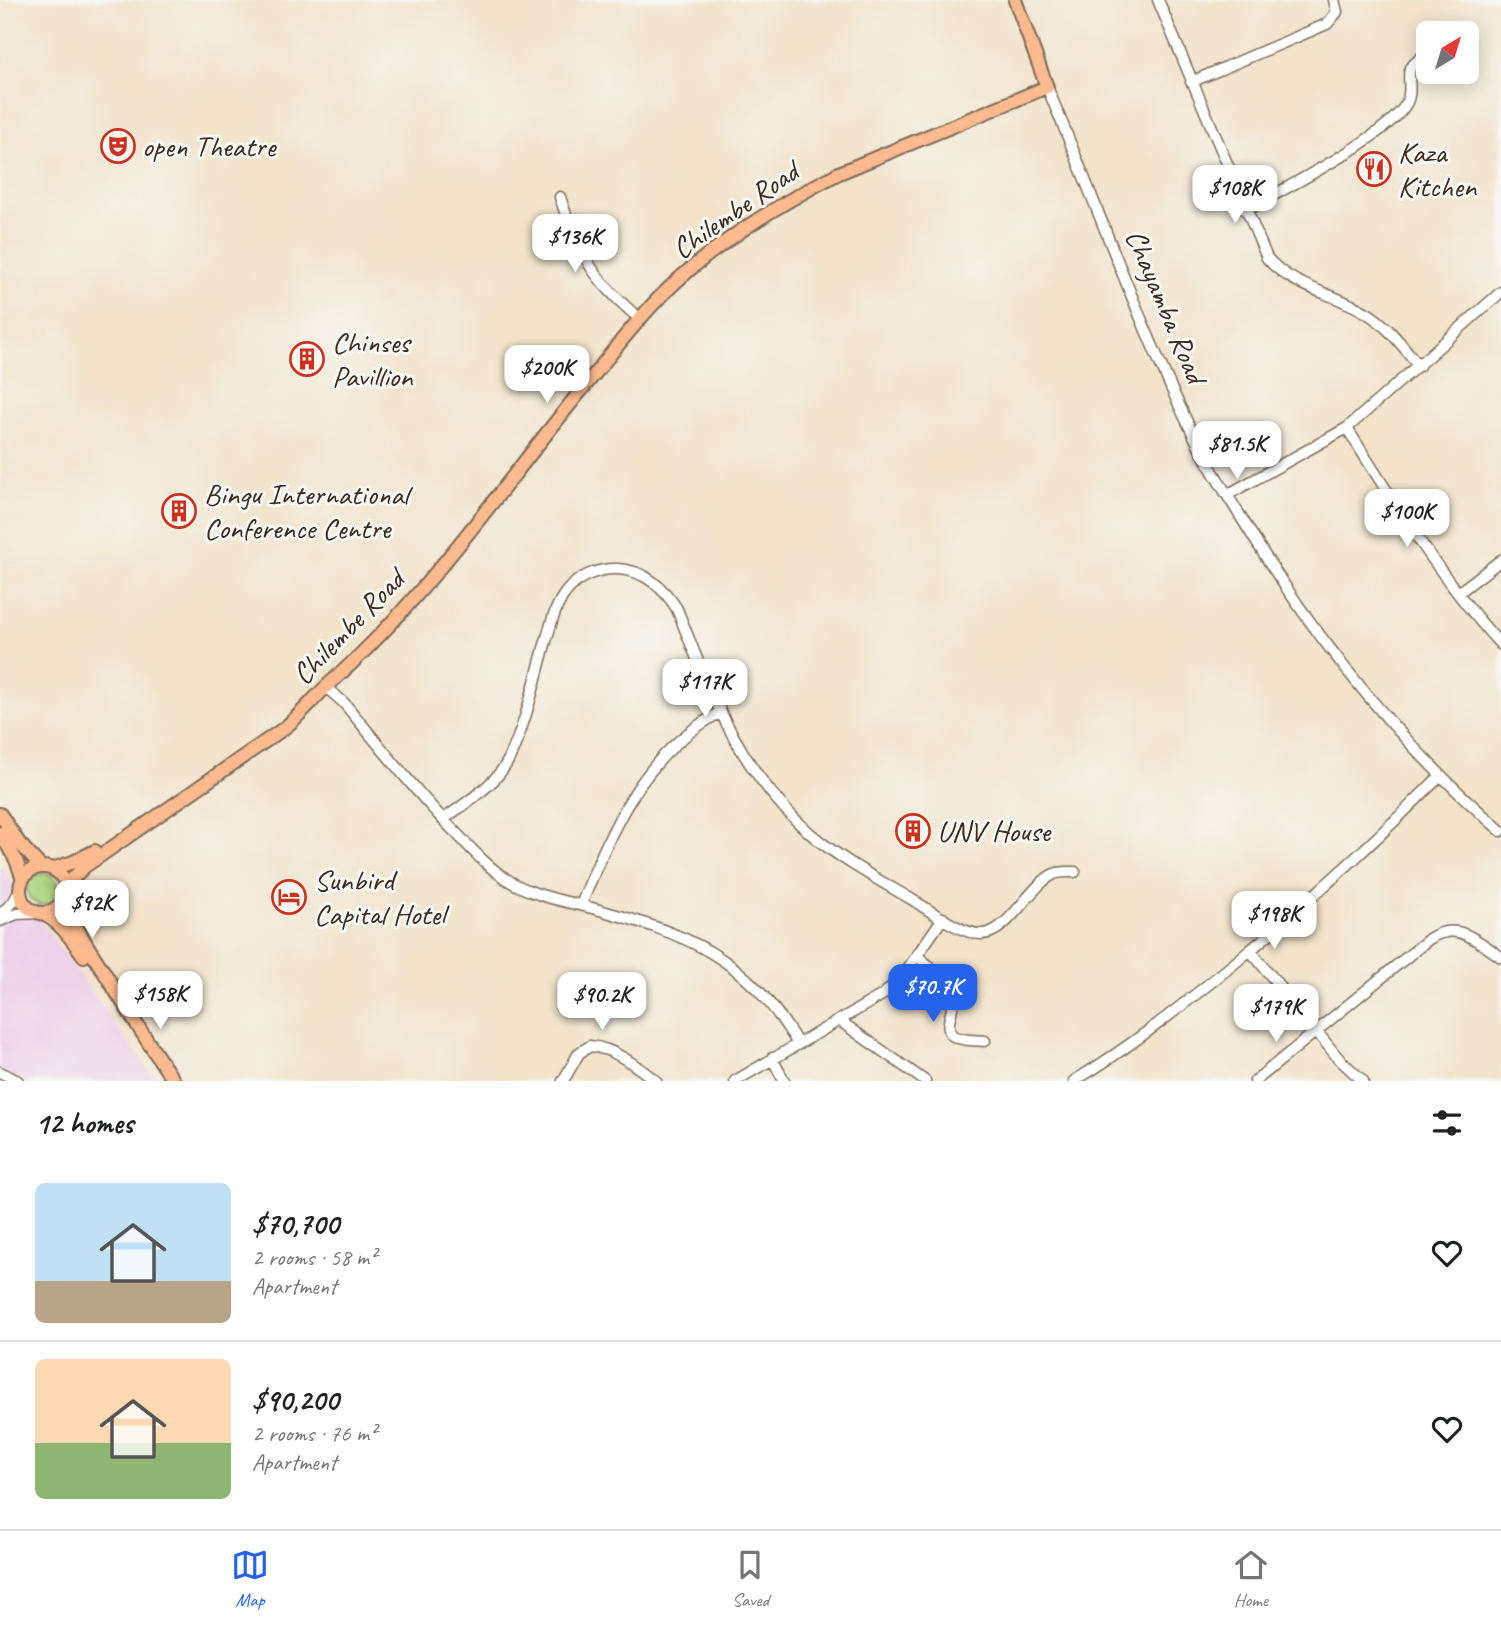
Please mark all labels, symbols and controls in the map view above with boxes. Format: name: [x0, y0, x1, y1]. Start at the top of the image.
north arrow: [1416, 21, 1479, 84]
map controls: [1416, 21, 1479, 84]
theatre icon: open Theatre: [99, 127, 137, 165]
place label: open Theatre: [142, 127, 277, 165]
place label: Kaza Kitchen: [1398, 133, 1478, 205]
street label: Chilembe Road: [664, 150, 809, 267]
restaurant icon: Kaza Kitchen: [1355, 150, 1393, 188]
pin: $108K: [1186, 166, 1284, 225]
text: $108K: [1208, 173, 1262, 202]
pin: $136K: [526, 215, 624, 274]
text: $136K: [548, 222, 602, 251]
street label: Chayamba Road: [1117, 224, 1217, 392]
place label: Chinses Pavillion: [332, 323, 414, 395]
building icon: Chinses Pavillion: [288, 340, 326, 378]
pin: $200K: [498, 346, 596, 405]
text: $200K: [520, 353, 574, 382]
pin: $81.5K: [1180, 421, 1294, 481]
text: $81.5K: [1208, 429, 1266, 458]
place label: Bingu International Conference Centre: [204, 475, 413, 547]
pin: $100K: [1358, 490, 1456, 549]
building icon: Bingu International Conference Centre: [160, 492, 198, 530]
text: $100K: [1380, 497, 1434, 526]
street label: Chilembe Road: [284, 558, 415, 693]
pin: $117K: [656, 660, 754, 719]
text: $117K: [679, 667, 732, 696]
building icon: UNV House: [894, 812, 932, 850]
place label: UNV House: [937, 812, 1052, 850]
place label: Sunbird Capital Hotel: [314, 861, 450, 933]
hotel icon: Sunbird Capital Hotel: [270, 878, 308, 916]
pin: $92K: [51, 880, 133, 940]
text: $92K: [71, 888, 113, 917]
pin: $198K: [1225, 892, 1323, 951]
text: $198K: [1248, 899, 1300, 928]
pin: $70.7K: [876, 964, 990, 1024]
pin: $158K: [111, 972, 209, 1031]
pin: $90.2K: [545, 972, 659, 1032]
text: $70.7K: [904, 972, 962, 1001]
text: $158K: [134, 979, 186, 1008]
text: $90.2K: [573, 980, 631, 1009]
pin: $179K: [1227, 984, 1325, 1044]
text: $179K: [1250, 992, 1302, 1021]
text: 12 homes: [35, 1104, 133, 1142]
icon: filters: [1428, 1104, 1466, 1142]
text: $70,700: [252, 1205, 339, 1243]
icon: home: [91, 1211, 175, 1295]
icon: heart: [1428, 1234, 1466, 1272]
text: 2 rooms · 58 m²: [252, 1243, 376, 1272]
text: Apartment: [252, 1272, 337, 1301]
text: $90,200: [252, 1381, 339, 1419]
icon: home: [91, 1387, 175, 1471]
icon: heart: [1428, 1410, 1466, 1448]
text: 2 rooms · 76 m²: [252, 1419, 376, 1448]
text: Apartment: [252, 1448, 337, 1477]
tab: Map: [231, 1546, 269, 1612]
tab: Saved: [731, 1546, 769, 1612]
tab: Home: [1232, 1546, 1270, 1612]

